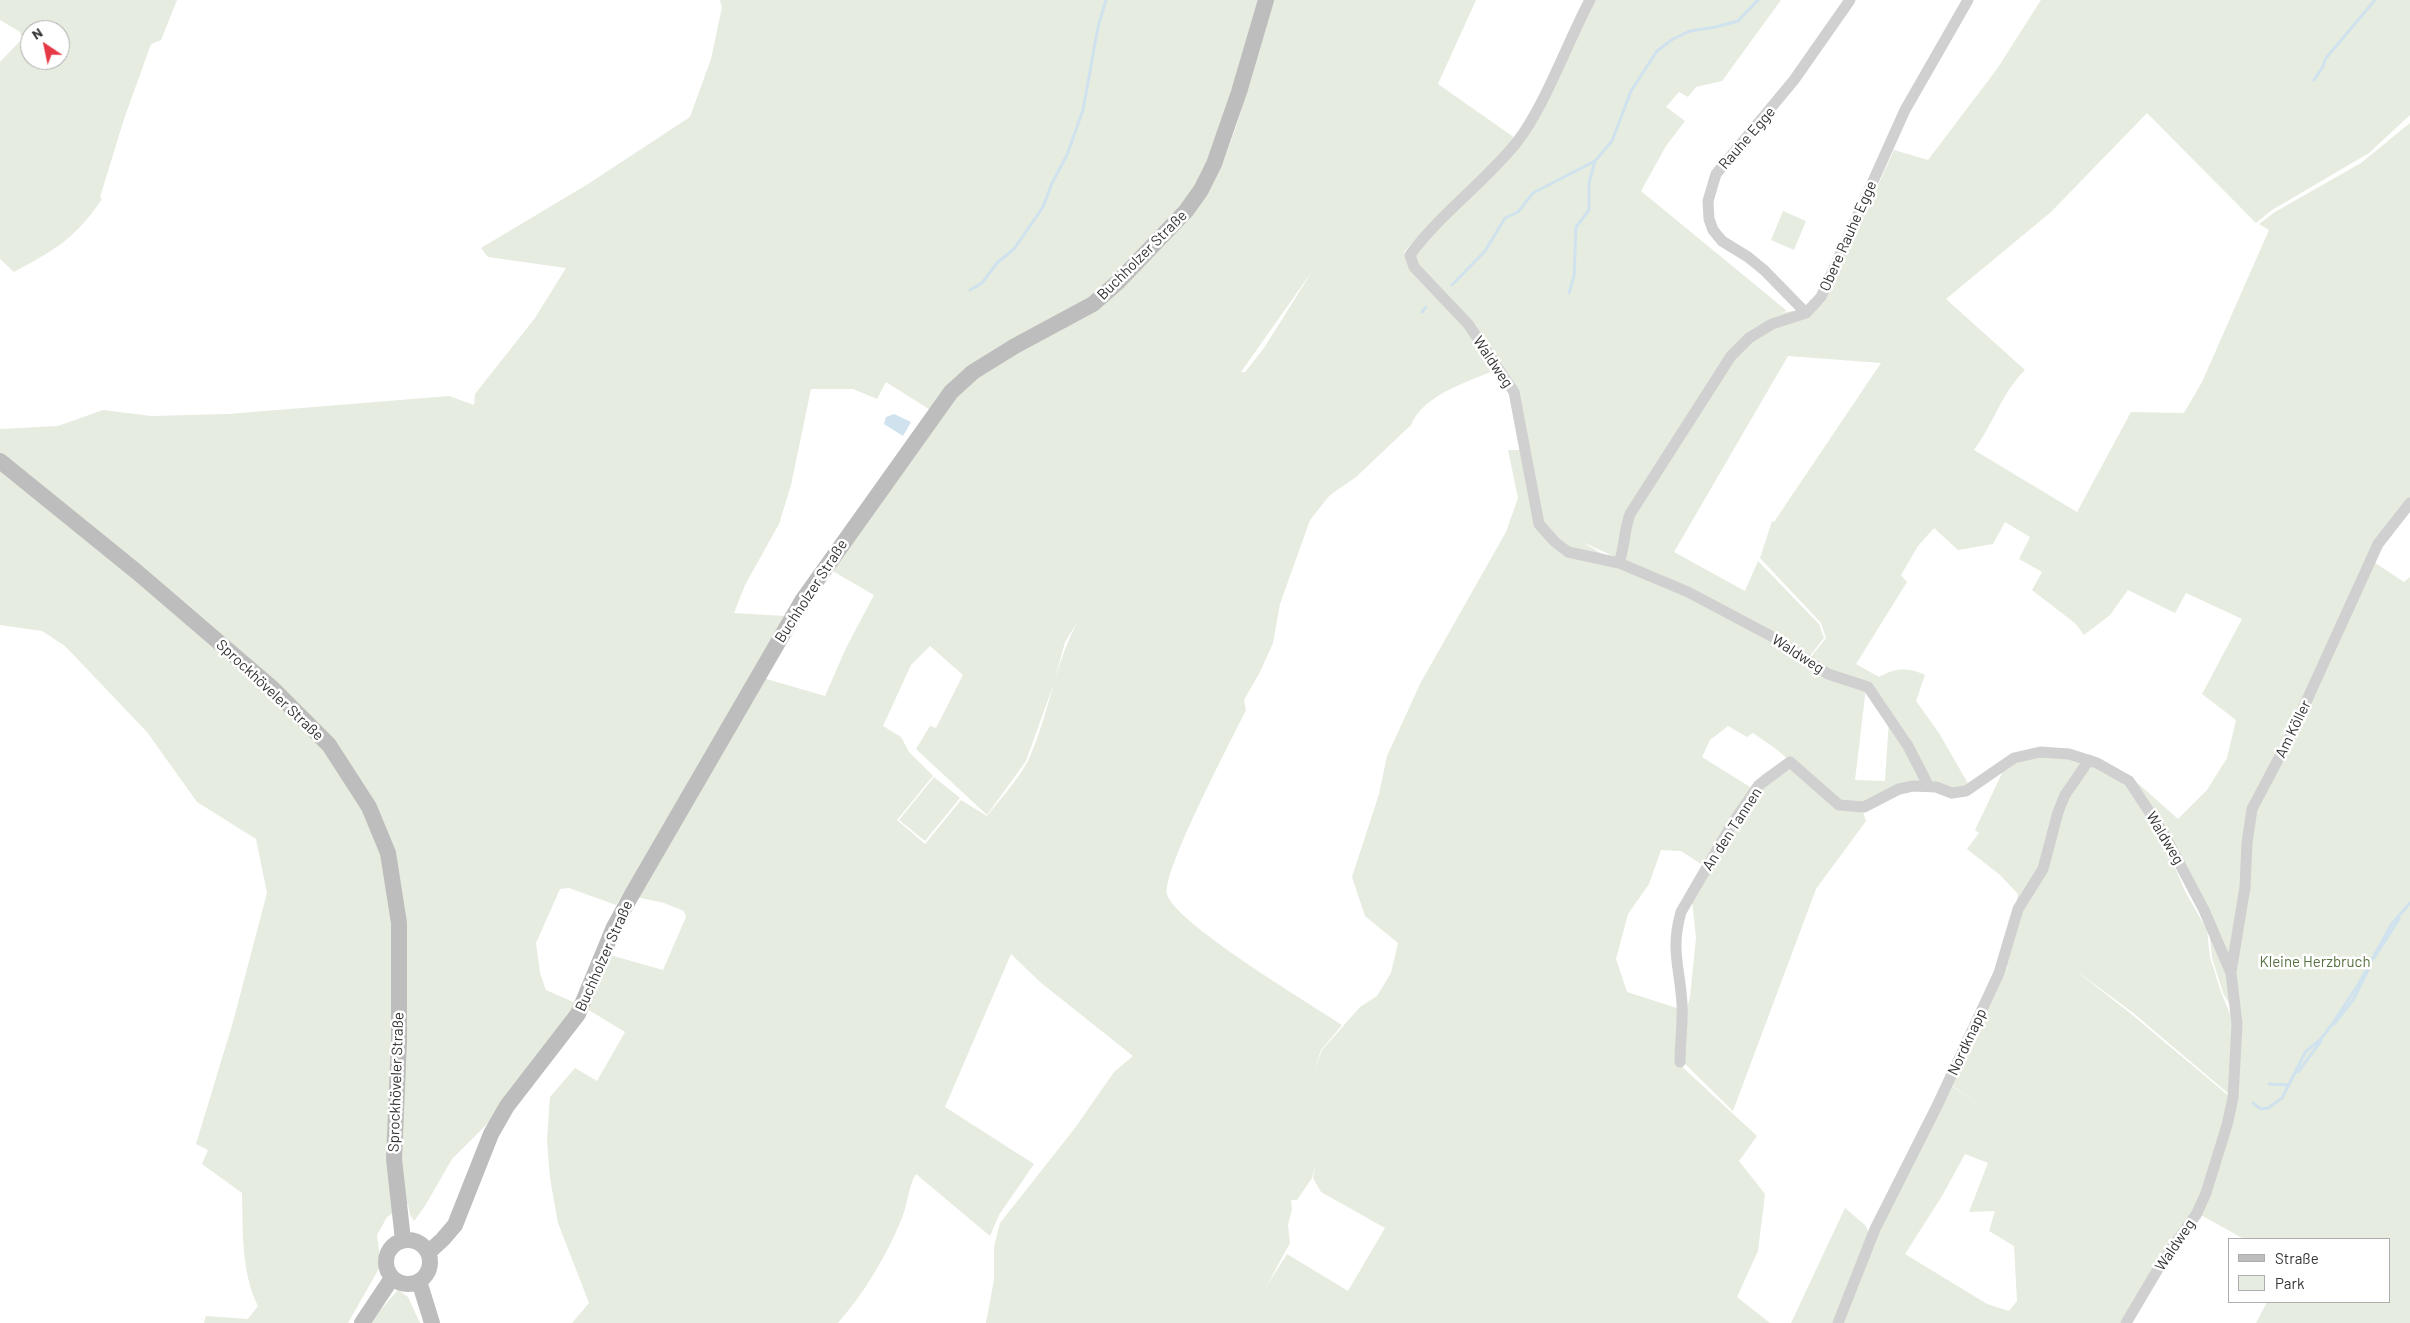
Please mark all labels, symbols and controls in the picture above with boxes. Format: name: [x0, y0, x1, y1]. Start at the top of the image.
north arrow: [20, 20, 70, 70]
text: N: [28, 23, 46, 43]
street label: Rauhe Egge: [1715, 103, 1779, 173]
street label: Obere Rauhe Egge: [1816, 178, 1880, 294]
street label: Buchholzer Straße: [1093, 206, 1191, 304]
street label: Waldweg: [1469, 333, 1517, 391]
street label: Buchholzer Straße: [771, 536, 851, 646]
street label: Waldweg: [1769, 631, 1827, 677]
street label: Sprockhöveler Straße: [213, 636, 327, 744]
street label: Am Köller: [2271, 697, 2315, 761]
street label: An den Tannen: [1698, 784, 1766, 874]
street label: Waldweg: [2142, 808, 2188, 868]
street label: Buchholzer Straße: [571, 898, 637, 1014]
park label: Kleine Herzbruch: [2260, 953, 2370, 971]
street label: Nordknapp: [1944, 1006, 1990, 1078]
street label: Sprockhöveler Straße: [385, 1012, 407, 1152]
street label: Waldweg: [2151, 1216, 2199, 1274]
legend: [2228, 1238, 2390, 1303]
text: Straße: [2275, 1249, 2319, 1267]
text: Park: [2275, 1274, 2304, 1292]

